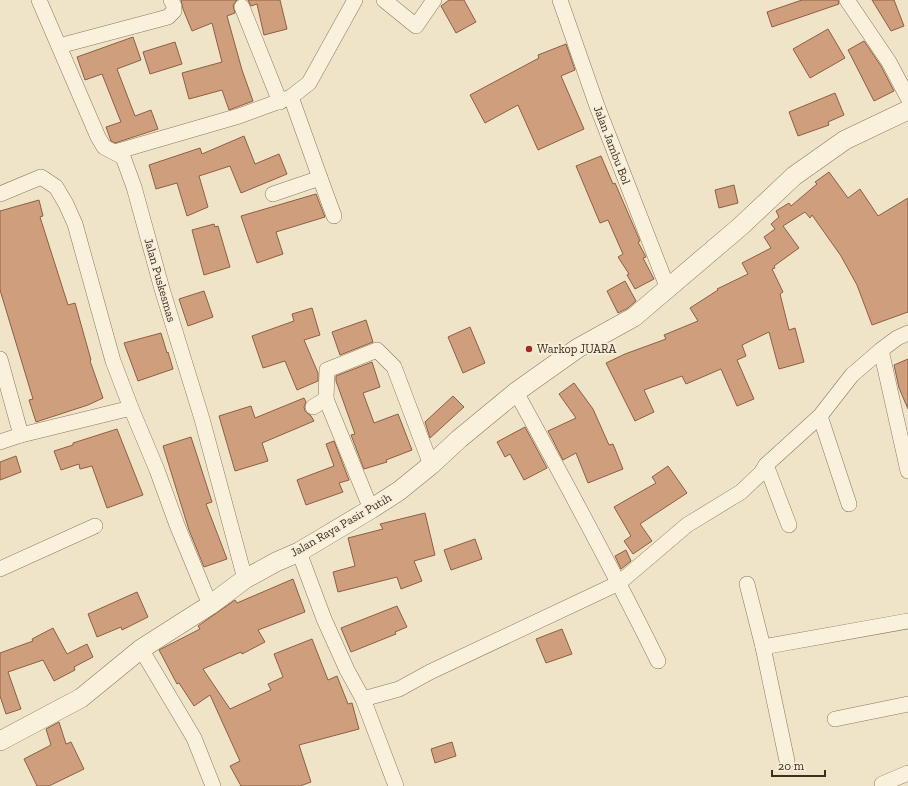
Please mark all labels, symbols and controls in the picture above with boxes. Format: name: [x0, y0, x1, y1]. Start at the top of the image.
street label: Jalan Jambu Bol: [591, 104, 633, 186]
street label: Jalan Puskesmas: [141, 236, 179, 324]
place label: Warkop JUARA: [537, 342, 616, 356]
marker: Warkop JUARA: [524, 344, 534, 354]
street label: Jalan Raya Pasir Putih: [288, 490, 394, 560]
scale bar: [772, 752, 825, 778]
text: 20 m: [778, 759, 805, 773]

